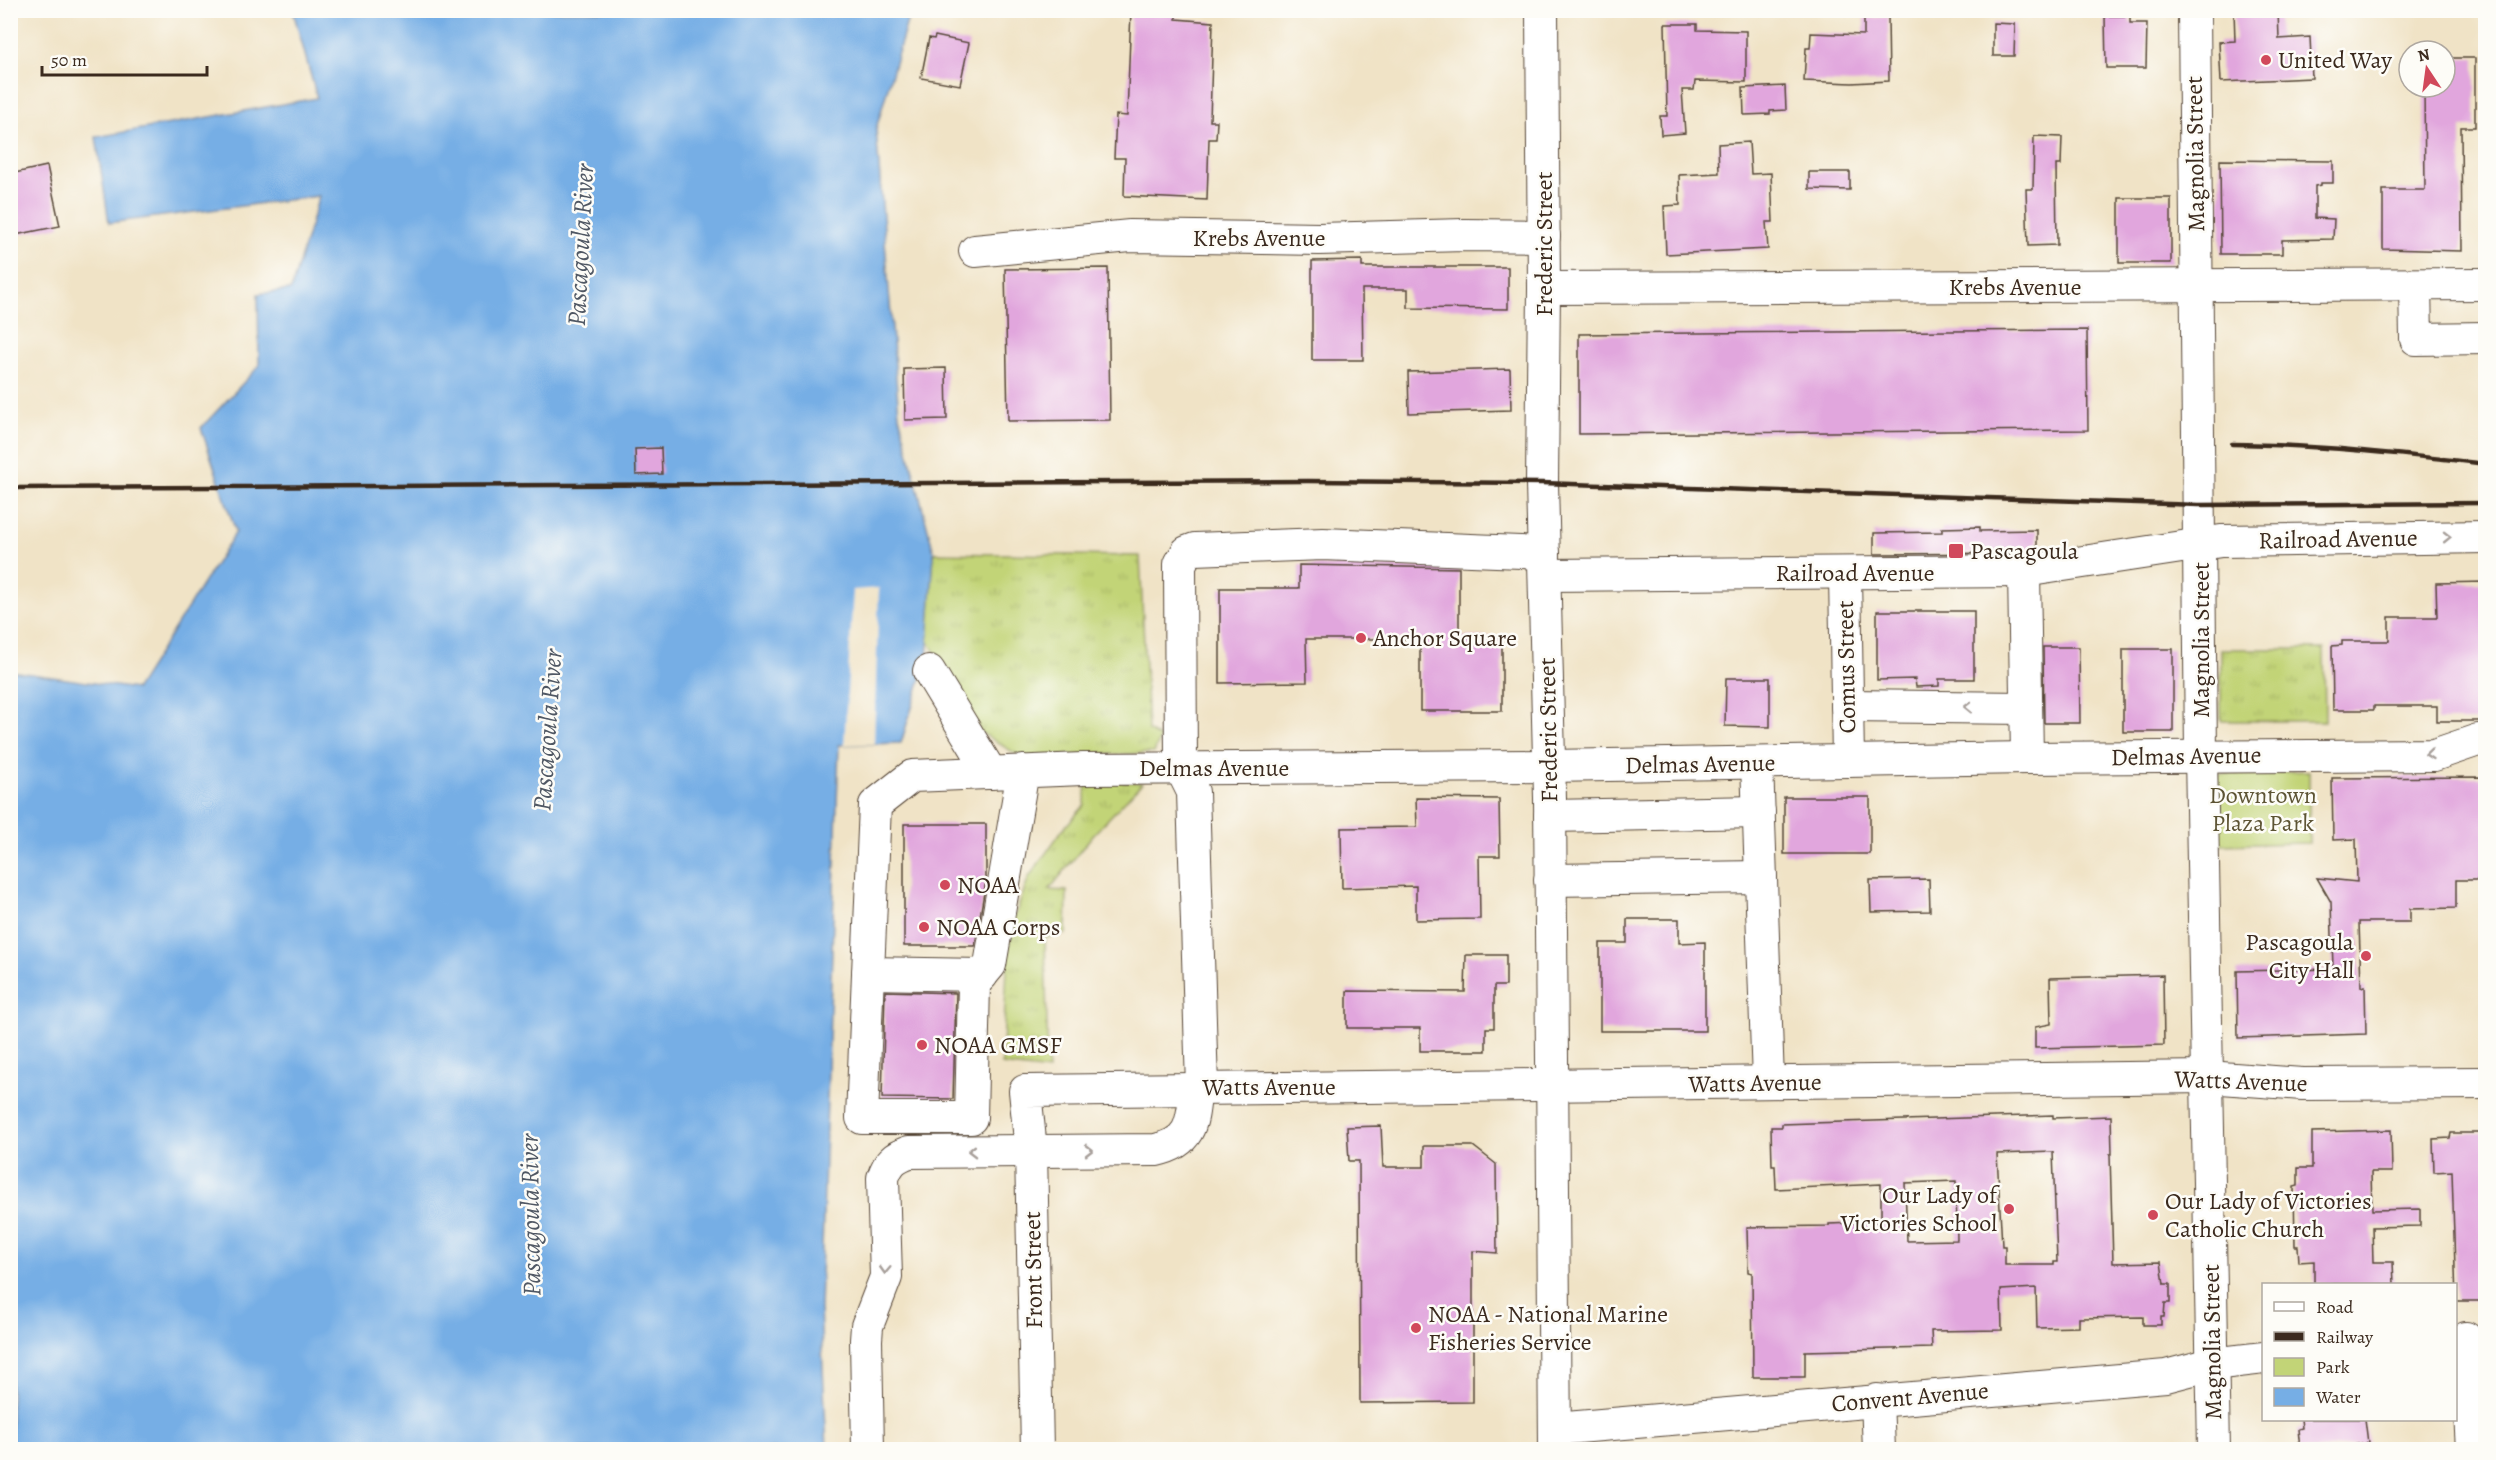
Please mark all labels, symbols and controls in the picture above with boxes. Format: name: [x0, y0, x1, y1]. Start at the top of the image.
scale bar: [42, 39, 207, 77]
north arrow: [2397, 39, 2457, 99]
text: N: [2416, 43, 2432, 67]
place label: United Way: [2278, 44, 2392, 76]
text: 50 m: [51, 48, 87, 72]
marker: United Way: [2259, 53, 2273, 67]
street label: Magnolia Street: [2178, 76, 2212, 232]
water label: Pascagoula River: [559, 162, 602, 327]
street label: Frederic Street: [1528, 171, 1560, 317]
street label: Krebs Avenue: [1193, 222, 1325, 254]
street label: Krebs Avenue: [1949, 271, 2081, 303]
street label: Railroad Avenue: [2258, 522, 2418, 556]
one-way arrow: [2443, 531, 2452, 543]
place label: Pascagoula: [1970, 535, 2080, 567]
marker: Pascagoula: [1947, 542, 1965, 560]
street label: Railroad Avenue: [1775, 557, 1935, 589]
street label: Magnolia Street: [2185, 562, 2217, 718]
street label: Comus Street: [1829, 600, 1863, 734]
place label: Anchor Square: [1372, 622, 1517, 654]
marker: Anchor Square: [1354, 631, 1368, 645]
water label: Pascagoula River: [524, 647, 571, 812]
street label: Frederic Street: [1531, 657, 1565, 803]
one-way arrow: [1963, 701, 1972, 713]
street label: Delmas Avenue: [2110, 739, 2262, 773]
street label: Delmas Avenue: [1624, 747, 1776, 781]
one-way arrow: [2425, 747, 2434, 760]
street label: Delmas Avenue: [1139, 752, 1289, 784]
park label: Downtown Plaza Park: [2209, 779, 2317, 839]
place label: NOAA: [957, 869, 1020, 901]
marker: NOAA: [938, 878, 952, 892]
place label: NOAA Corps: [936, 911, 1060, 943]
marker: NOAA Corps: [917, 920, 931, 934]
place label: Pascagoula City Hall: [2245, 926, 2355, 986]
marker: Pascagoula City Hall: [2359, 949, 2373, 963]
place label: NOAA GMSF: [934, 1029, 1062, 1061]
marker: NOAA GMSF: [915, 1038, 929, 1052]
street label: Watts Avenue: [2173, 1063, 2308, 1099]
street label: Watts Avenue: [1687, 1066, 1822, 1100]
street label: Watts Avenue: [1201, 1071, 1336, 1103]
water label: Pascagoula River: [512, 1133, 549, 1296]
one-way arrow: [1085, 1144, 1094, 1156]
one-way arrow: [968, 1145, 977, 1158]
place label: Our Lady of Victories School: [1839, 1179, 2000, 1239]
place label: Our Lady of Victories Catholic Church: [2165, 1185, 2372, 1245]
marker: Our Lady of Victories School: [2002, 1202, 2016, 1216]
marker: Our Lady of Victories Catholic Church: [2146, 1208, 2160, 1222]
street label: Front Street: [1016, 1211, 1050, 1329]
street label: Magnolia Street: [2195, 1264, 2229, 1420]
one-way arrow: [878, 1266, 891, 1275]
legend: [2262, 1283, 2457, 1421]
text: Road: [2316, 1295, 2354, 1319]
place label: NOAA - National Marine Fisheries Service: [1428, 1298, 1668, 1358]
marker: NOAA - National Marine Fisheries Service: [1409, 1321, 1423, 1335]
text: Railway: [2316, 1325, 2374, 1349]
text: Park: [2316, 1355, 2350, 1379]
street label: Convent Avenue: [1830, 1374, 1990, 1420]
text: Water: [2315, 1385, 2361, 1409]

